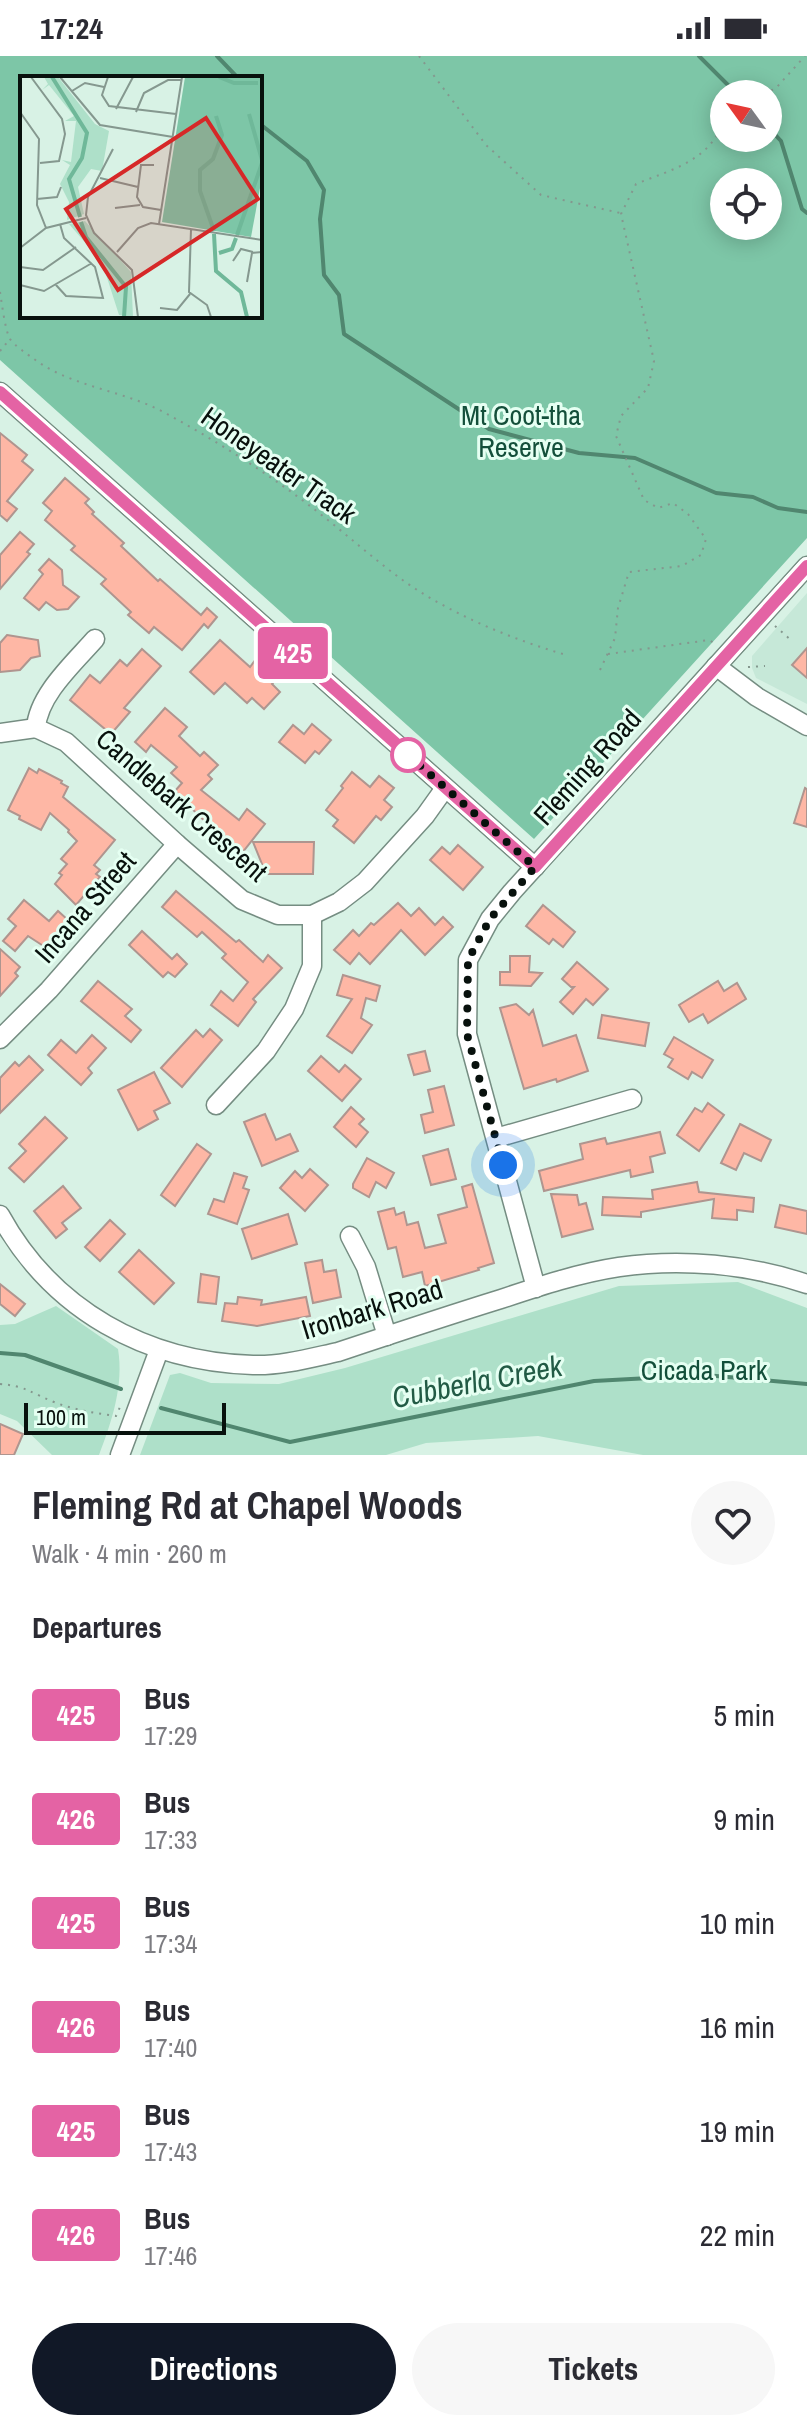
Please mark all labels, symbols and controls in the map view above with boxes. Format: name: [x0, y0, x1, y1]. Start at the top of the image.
text: 17:24: [40, 8, 103, 48]
inset map: [20, 76, 262, 318]
north arrow: [710, 80, 782, 152]
map controls: [710, 80, 782, 240]
button: locate: [710, 168, 782, 240]
park label: Mt Coot-tha Reserve: [461, 396, 581, 466]
street label: Honeyeater Track: [194, 397, 365, 533]
line badge: 425: [247, 627, 339, 679]
text: 425: [274, 634, 312, 672]
street label: Fleming Road: [525, 701, 649, 833]
street label: Candlebark Crescent: [88, 720, 276, 890]
unlabelled marker: [391, 738, 425, 772]
street label: Incana Street: [26, 843, 144, 971]
your location: [483, 1145, 523, 1185]
street label: Ironbark Road: [297, 1270, 447, 1348]
water label: Cubberla Creek: [388, 1345, 567, 1417]
park label: Cicada Park: [641, 1351, 768, 1389]
scale bar: [24, 1399, 226, 1435]
text: 100 m: [36, 1402, 86, 1432]
text: Fleming Rd at Chapel Woods: [32, 1480, 463, 1531]
button: heart: [691, 1481, 775, 1565]
text: Walk · 4 min · 260 m: [32, 1536, 227, 1571]
text: Departures: [32, 1607, 162, 1647]
text: Bus: [144, 1678, 190, 1718]
text: 5 min: [713, 1695, 775, 1735]
text: 425: [57, 1696, 95, 1734]
text: 17:29: [144, 1718, 197, 1753]
text: Bus: [144, 1782, 190, 1822]
text: 9 min: [713, 1799, 775, 1839]
text: 426: [57, 1800, 95, 1838]
text: 17:33: [144, 1822, 197, 1857]
text: Bus: [144, 1886, 190, 1926]
text: 10 min: [700, 1903, 775, 1943]
text: 425: [57, 1904, 95, 1942]
text: 17:34: [144, 1926, 197, 1961]
text: Bus: [144, 1990, 190, 2030]
text: 16 min: [700, 2007, 775, 2047]
text: 426: [57, 2008, 95, 2046]
text: 17:40: [144, 2030, 197, 2065]
text: Bus: [144, 2094, 190, 2134]
text: 19 min: [700, 2111, 775, 2151]
text: 425: [57, 2112, 95, 2150]
text: 17:43: [144, 2134, 197, 2169]
text: Bus: [144, 2198, 190, 2238]
text: 22 min: [700, 2215, 775, 2255]
text: 426: [57, 2216, 95, 2254]
text: 17:46: [144, 2238, 197, 2273]
button: Directions: [32, 2323, 396, 2415]
button: Tickets: [412, 2323, 775, 2415]

